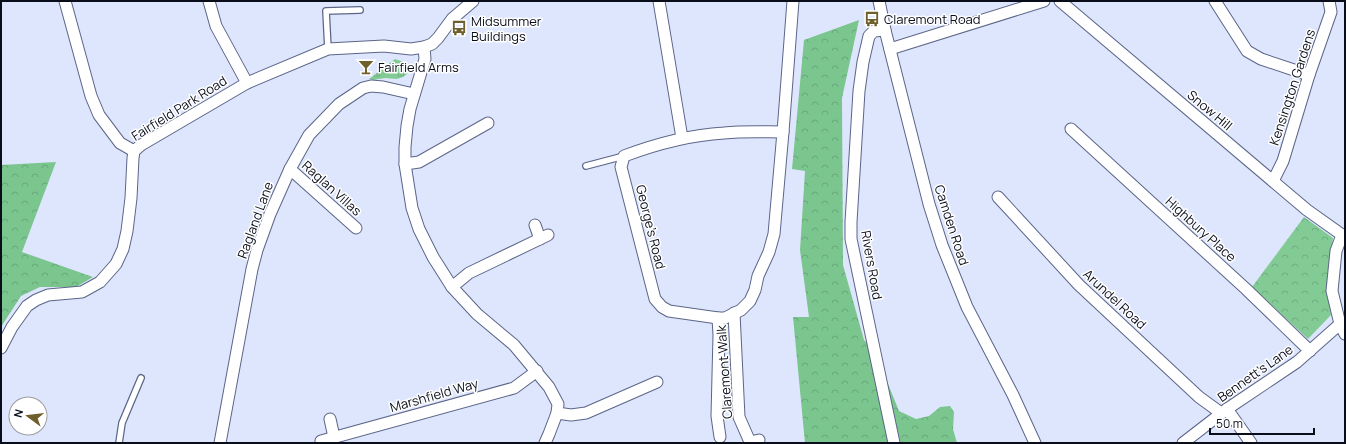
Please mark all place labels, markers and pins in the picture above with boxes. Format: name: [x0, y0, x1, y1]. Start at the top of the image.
bus stop icon: Claremont Road: [863, 10, 881, 28]
place label: Claremont Road: [884, 10, 981, 28]
place label: Midsummer Buildings: [471, 12, 542, 45]
bus stop icon: Midsummer Buildings: [450, 19, 468, 37]
bar icon: Fairfield Arms: [357, 58, 375, 76]
place label: Fairfield Arms: [378, 58, 459, 76]

